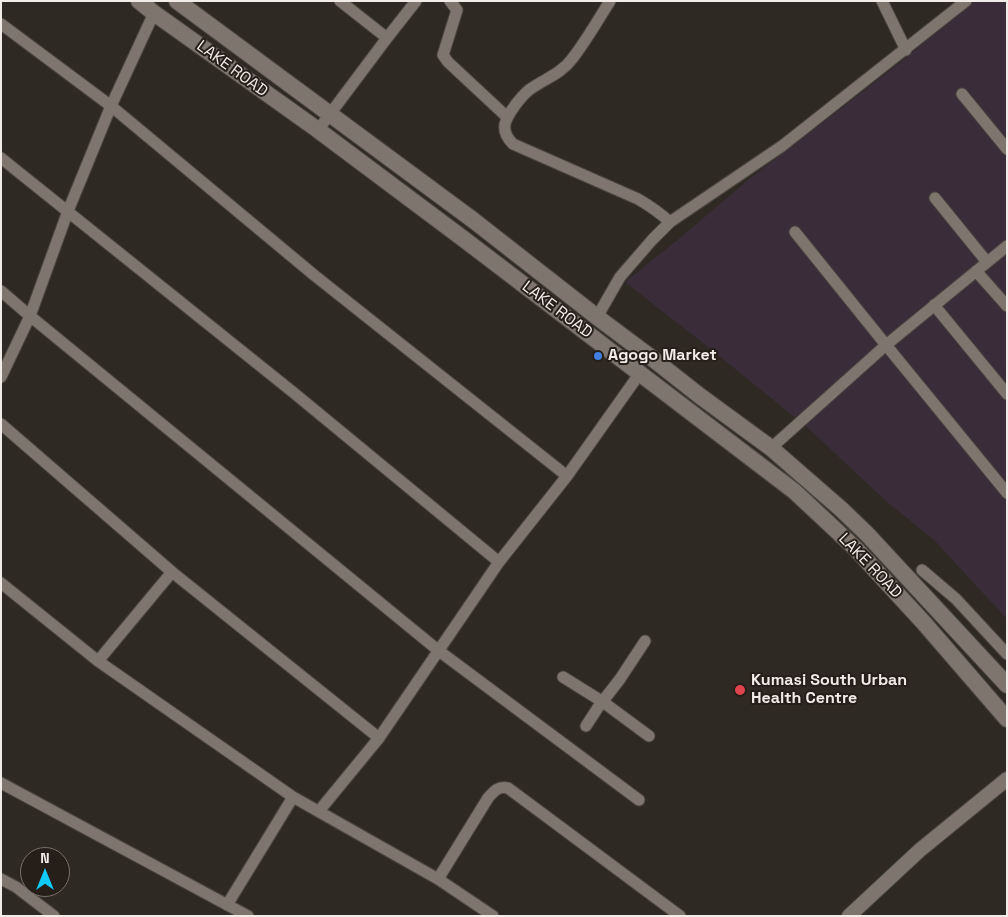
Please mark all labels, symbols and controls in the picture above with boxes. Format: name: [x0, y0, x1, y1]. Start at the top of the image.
street label: LAKE ROAD: [193, 37, 271, 101]
street label: LAKE ROAD: [518, 277, 596, 343]
place label: Agogo Market: [608, 346, 717, 366]
marker: Agogo Market: [592, 350, 604, 362]
street label: LAKE ROAD: [834, 529, 906, 603]
place label: Kumasi South Urban Health Centre: [751, 671, 907, 709]
marker: Kumasi South Urban Health Centre: [733, 683, 747, 697]
north arrow: [20, 847, 70, 897]
text: N: [40, 849, 50, 867]

